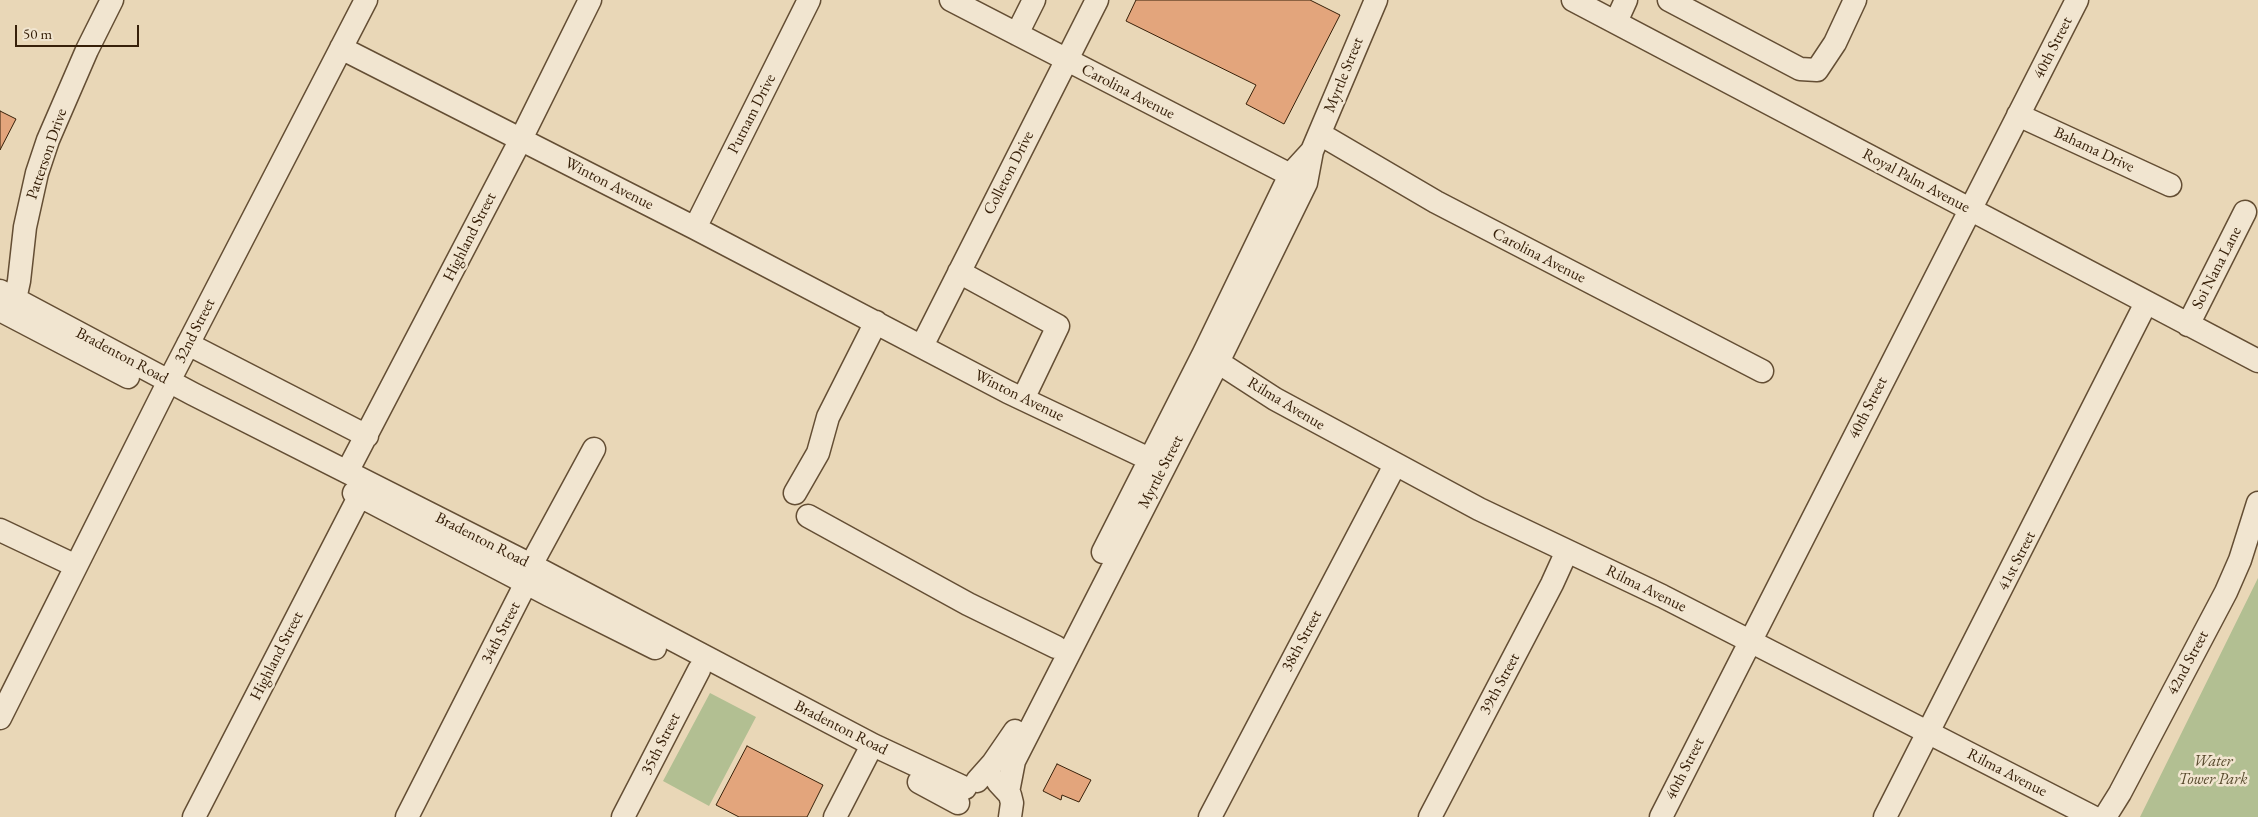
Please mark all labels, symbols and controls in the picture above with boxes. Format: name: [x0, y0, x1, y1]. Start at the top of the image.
street label: 40th Street: [2029, 14, 2077, 82]
scale bar: [18, 15, 141, 47]
text: 50 m: [23, 24, 52, 43]
street label: Myrtle Street: [1320, 35, 1368, 115]
street label: Carolina Avenue: [1078, 60, 1178, 124]
street label: Putnam Drive: [724, 71, 780, 157]
street label: Patterson Drive: [22, 106, 72, 202]
street label: Bahama Drive: [2051, 123, 2137, 177]
street label: Colleton Drive: [980, 128, 1038, 218]
street label: Royal Palm Avenue: [1859, 145, 1973, 217]
street label: Winton Avenue: [561, 153, 657, 215]
street label: Highland Street: [439, 189, 501, 285]
street label: Carolina Avenue: [1489, 224, 1589, 288]
street label: Soi Nana Lane: [2188, 224, 2246, 312]
street label: 32nd Street: [170, 295, 220, 367]
street label: Bradenton Road: [72, 324, 172, 388]
street label: Winton Avenue: [971, 366, 1067, 426]
street label: Rilma Avenue: [1244, 373, 1328, 435]
street label: 40th Street: [1844, 374, 1892, 442]
street label: Myrtle Street: [1134, 432, 1188, 512]
street label: Bradenton Road: [432, 508, 532, 572]
street label: 41st Street: [1994, 528, 2040, 594]
street label: Rilma Avenue: [1603, 561, 1689, 617]
street label: 34th Street: [477, 599, 525, 667]
street label: 38th Street: [1278, 607, 1326, 675]
street label: Highland Street: [246, 608, 308, 704]
street label: 42nd Street: [2163, 627, 2213, 699]
street label: 39th Street: [1476, 650, 1524, 718]
street label: Bradenton Road: [791, 696, 891, 760]
street label: 35th Street: [637, 710, 685, 778]
street label: 40th Street: [1661, 735, 1709, 803]
street label: Rilma Avenue: [1964, 745, 2050, 801]
park label: Water Tower Park: [2179, 752, 2247, 790]

